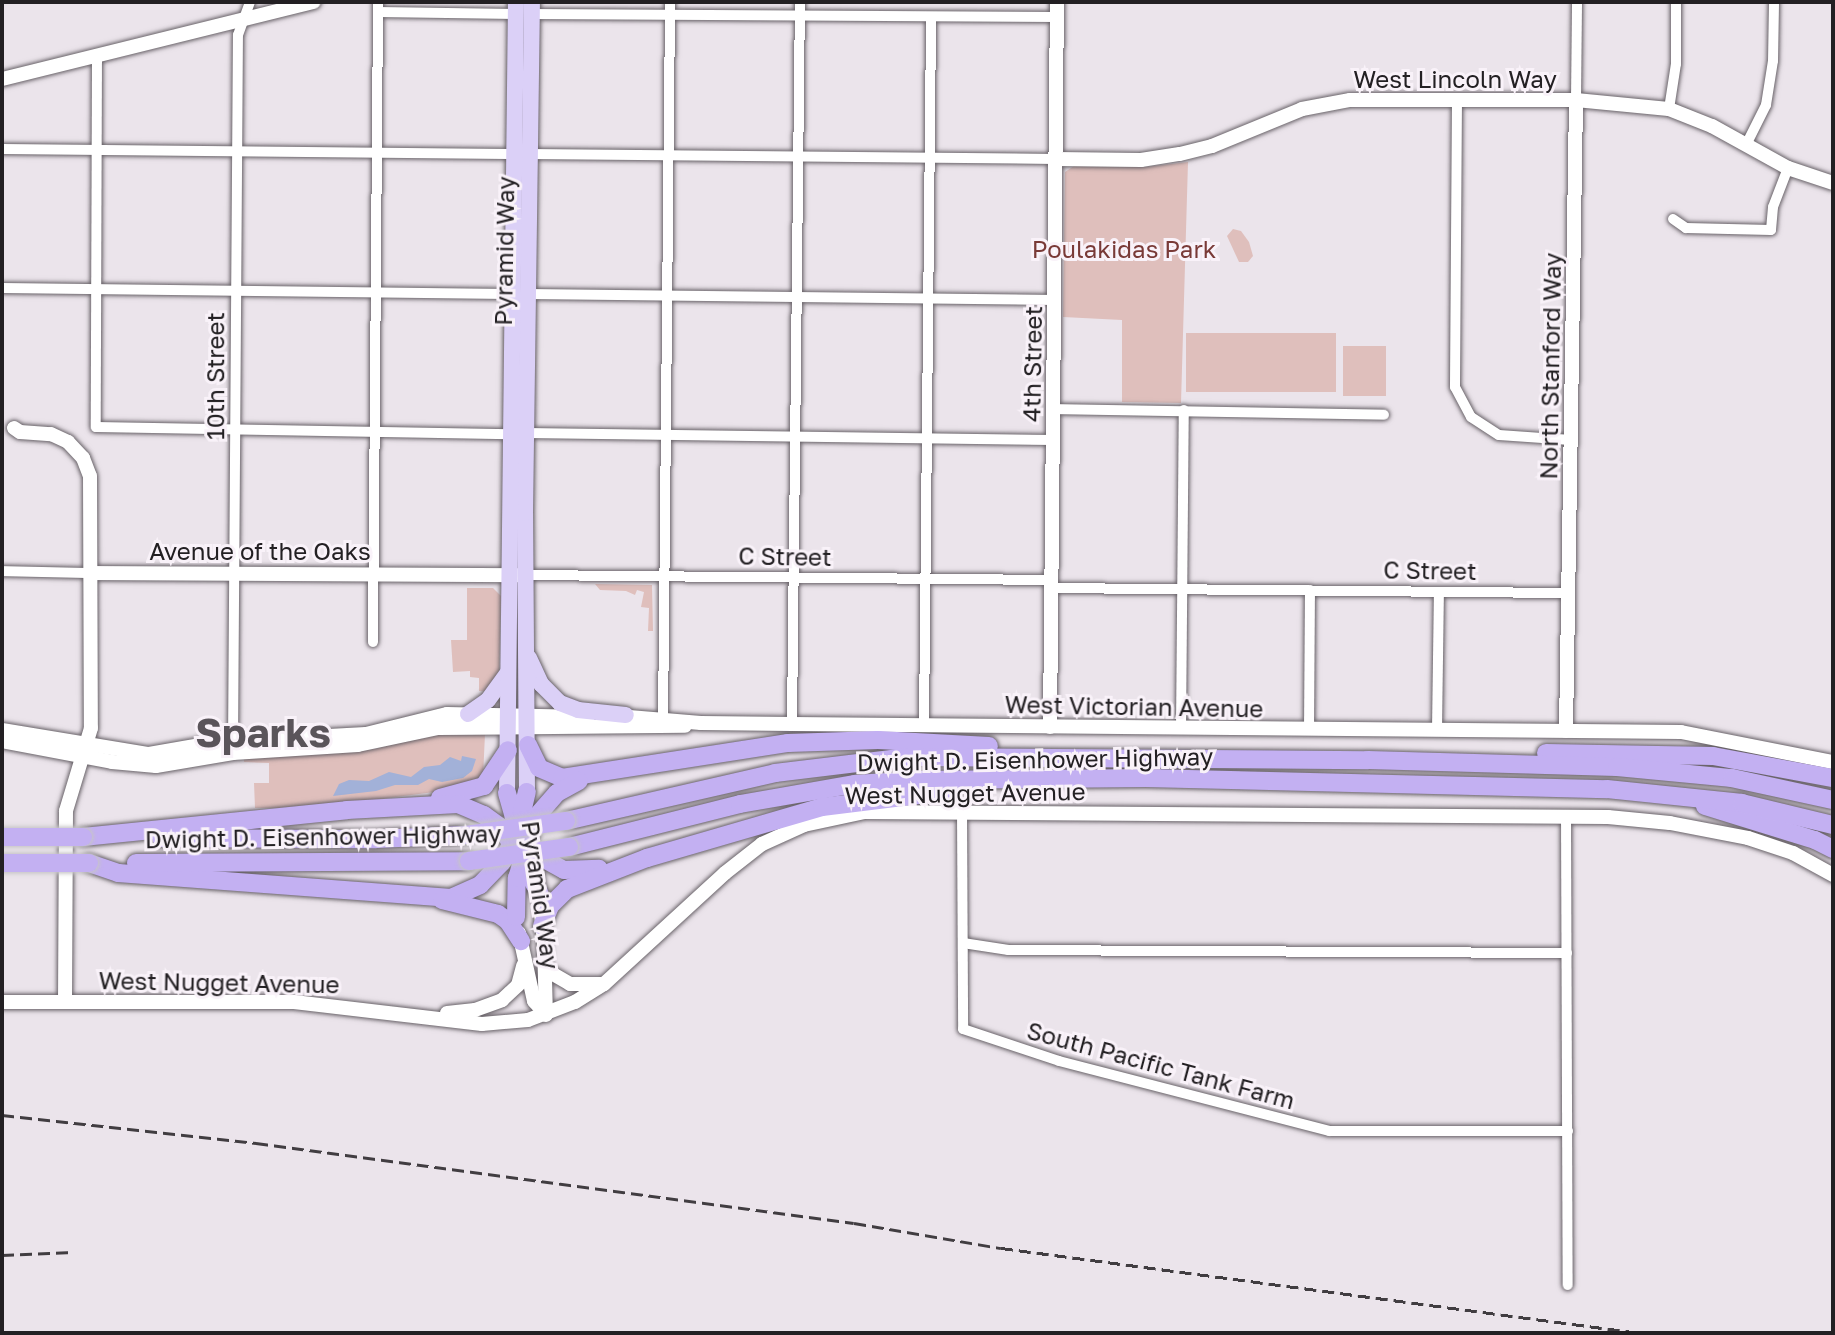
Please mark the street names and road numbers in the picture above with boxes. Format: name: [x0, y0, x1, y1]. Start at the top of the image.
street label: West Lincoln Way: [1353, 65, 1557, 93]
street label: Pyramid Way: [488, 176, 520, 326]
street label: North Stanford Way: [1534, 252, 1566, 480]
street label: 4th Street: [1017, 306, 1047, 422]
street label: 10th Street: [201, 312, 229, 440]
street label: Avenue of the Oaks: [149, 537, 371, 565]
street label: C Street: [738, 541, 832, 571]
street label: C Street: [1383, 555, 1477, 585]
street label: West Victorian Avenue: [1004, 689, 1264, 723]
street label: Dwight D. Eisenhower Highway: [857, 741, 1213, 777]
street label: West Nugget Avenue: [844, 777, 1086, 809]
street label: Dwight D. Eisenhower Highway: [145, 818, 501, 854]
street label: Pyramid Way: [516, 819, 566, 971]
street label: West Nugget Avenue: [98, 966, 340, 998]
street label: South Pacific Tank Farm: [1024, 1015, 1298, 1115]

